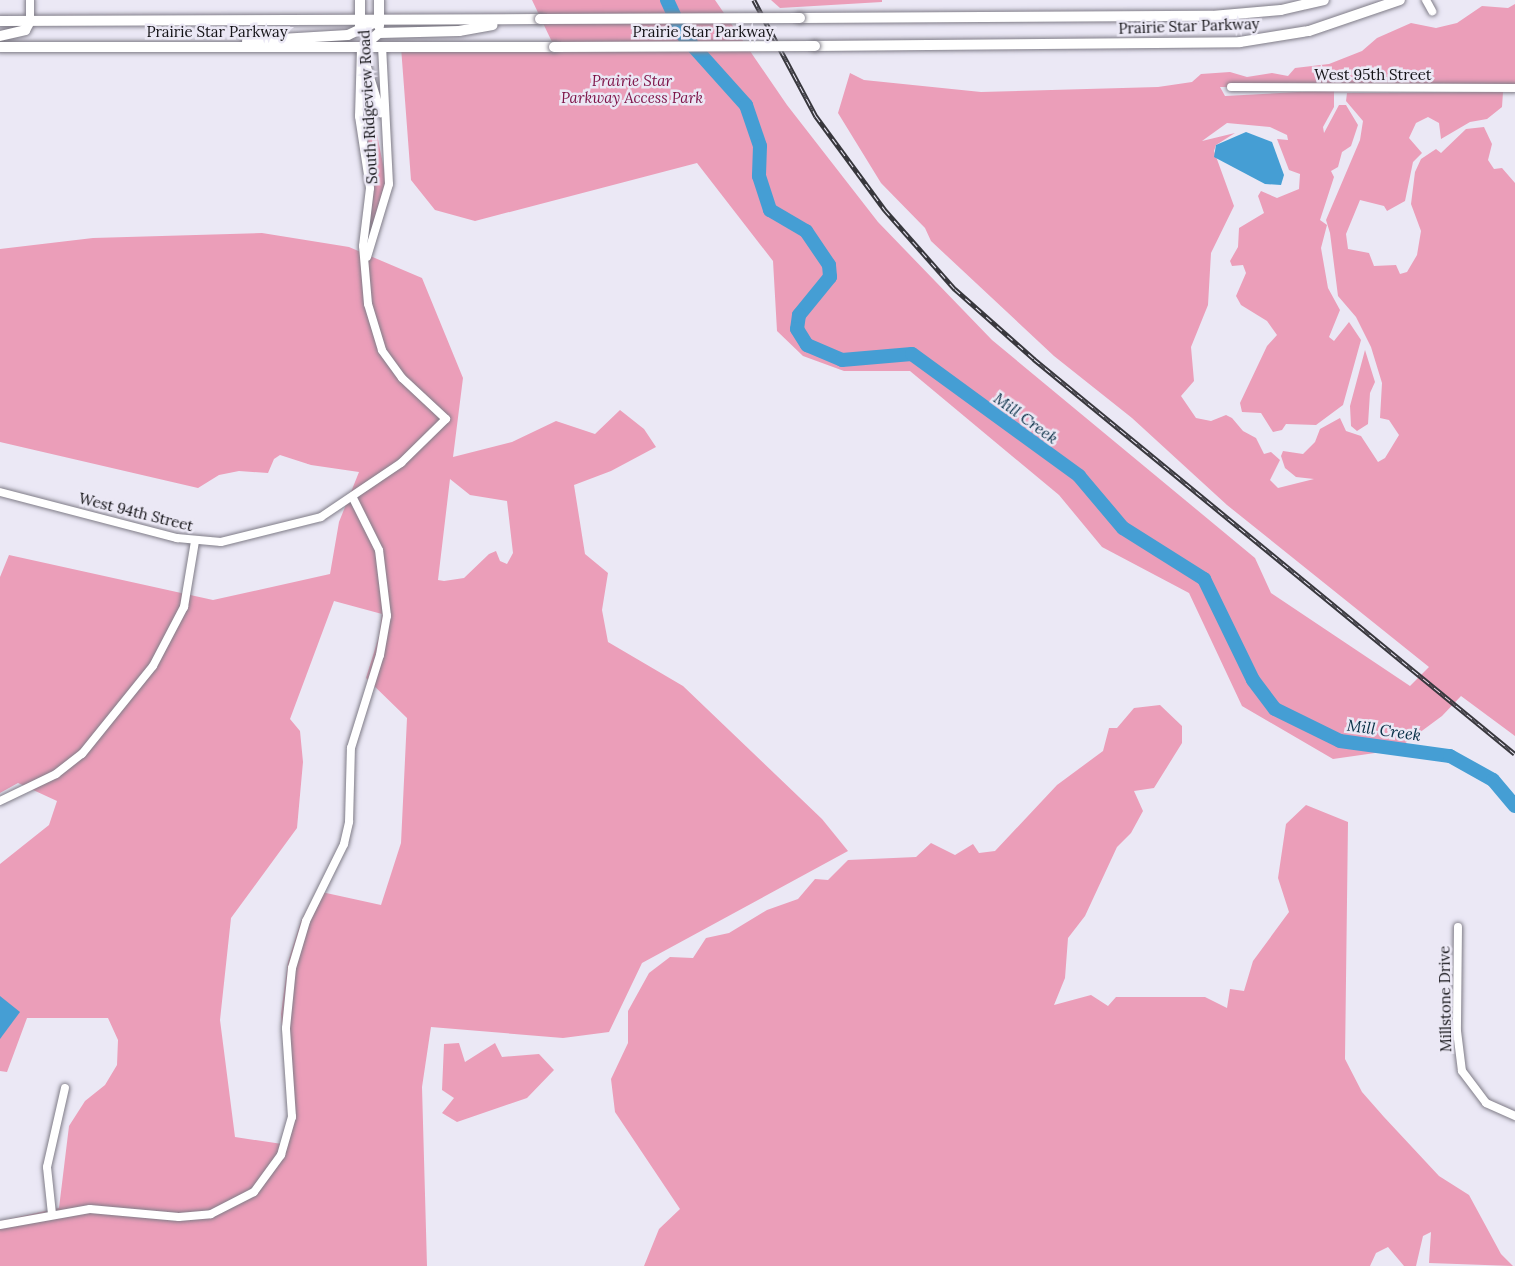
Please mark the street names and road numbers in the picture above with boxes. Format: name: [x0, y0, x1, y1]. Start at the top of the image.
street label: Prairie Star Parkway: [1118, 15, 1260, 37]
street label: Prairie Star Parkway: [146, 23, 288, 41]
street label: Prairie Star Parkway: [632, 23, 774, 41]
street label: South Ridgeview Road: [355, 29, 381, 185]
street label: West 95th Street: [1314, 66, 1432, 84]
street label: West 94th Street: [77, 489, 195, 535]
street label: Millstone Drive: [1435, 946, 1455, 1052]

